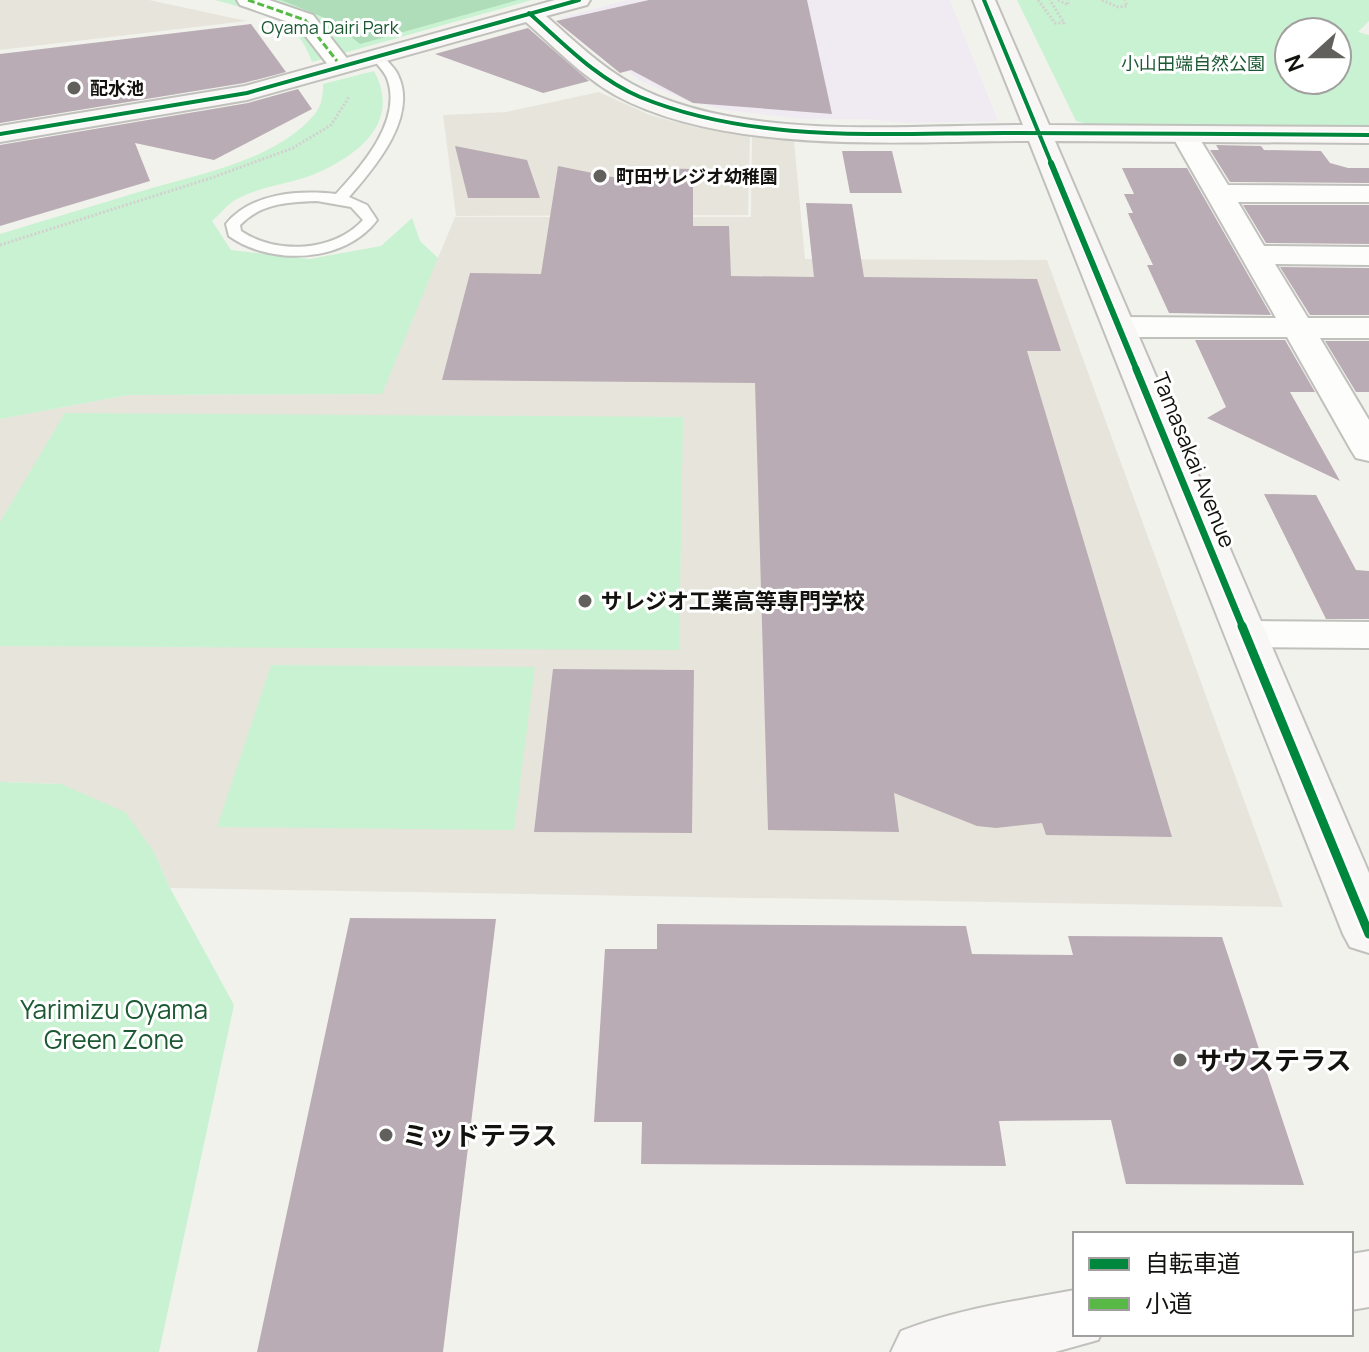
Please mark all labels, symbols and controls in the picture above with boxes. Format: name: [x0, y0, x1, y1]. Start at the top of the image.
park label: Oyama Dairi Park: [261, 15, 400, 39]
north arrow: [1273, 16, 1353, 96]
text: N: [1277, 50, 1311, 76]
park label: 小山田端自然公園: [1121, 51, 1265, 75]
place label: 配水池: [90, 76, 144, 100]
marker: 配水池: [65, 79, 83, 97]
place label: 町田サレジオ幼稚園: [616, 164, 778, 188]
marker: 町田サレジオ幼稚園: [591, 167, 609, 185]
street label: Tamasakai Avenue: [1145, 368, 1243, 552]
place label: サレジオ工業高等専門学校: [601, 586, 865, 616]
marker: サレジオ工業高等専門学校: [576, 592, 594, 610]
park label: Yarimizu Oyama Green Zone: [20, 991, 208, 1057]
place label: サウステラス: [1196, 1042, 1351, 1078]
marker: サウステラス: [1171, 1051, 1189, 1069]
place label: ミッドテラス: [402, 1117, 557, 1153]
marker: ミッドテラス: [377, 1126, 395, 1144]
legend: [1073, 1232, 1353, 1336]
text: 自転車道: [1145, 1246, 1241, 1279]
text: 小道: [1145, 1286, 1193, 1319]

